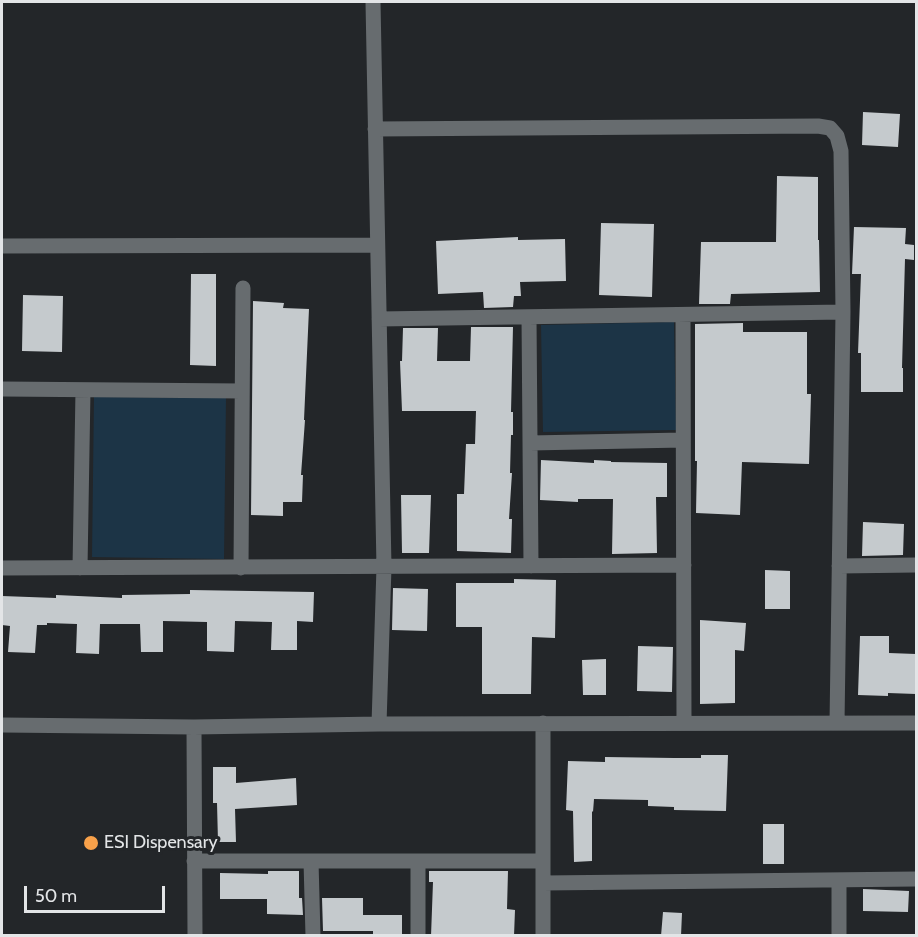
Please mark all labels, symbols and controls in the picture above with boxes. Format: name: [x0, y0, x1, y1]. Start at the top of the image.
place label: ESI Dispensary: [104, 832, 218, 854]
marker: ESI Dispensary: [82, 834, 100, 852]
scale bar: [27, 874, 168, 912]
text: 50 m: [35, 885, 77, 907]

